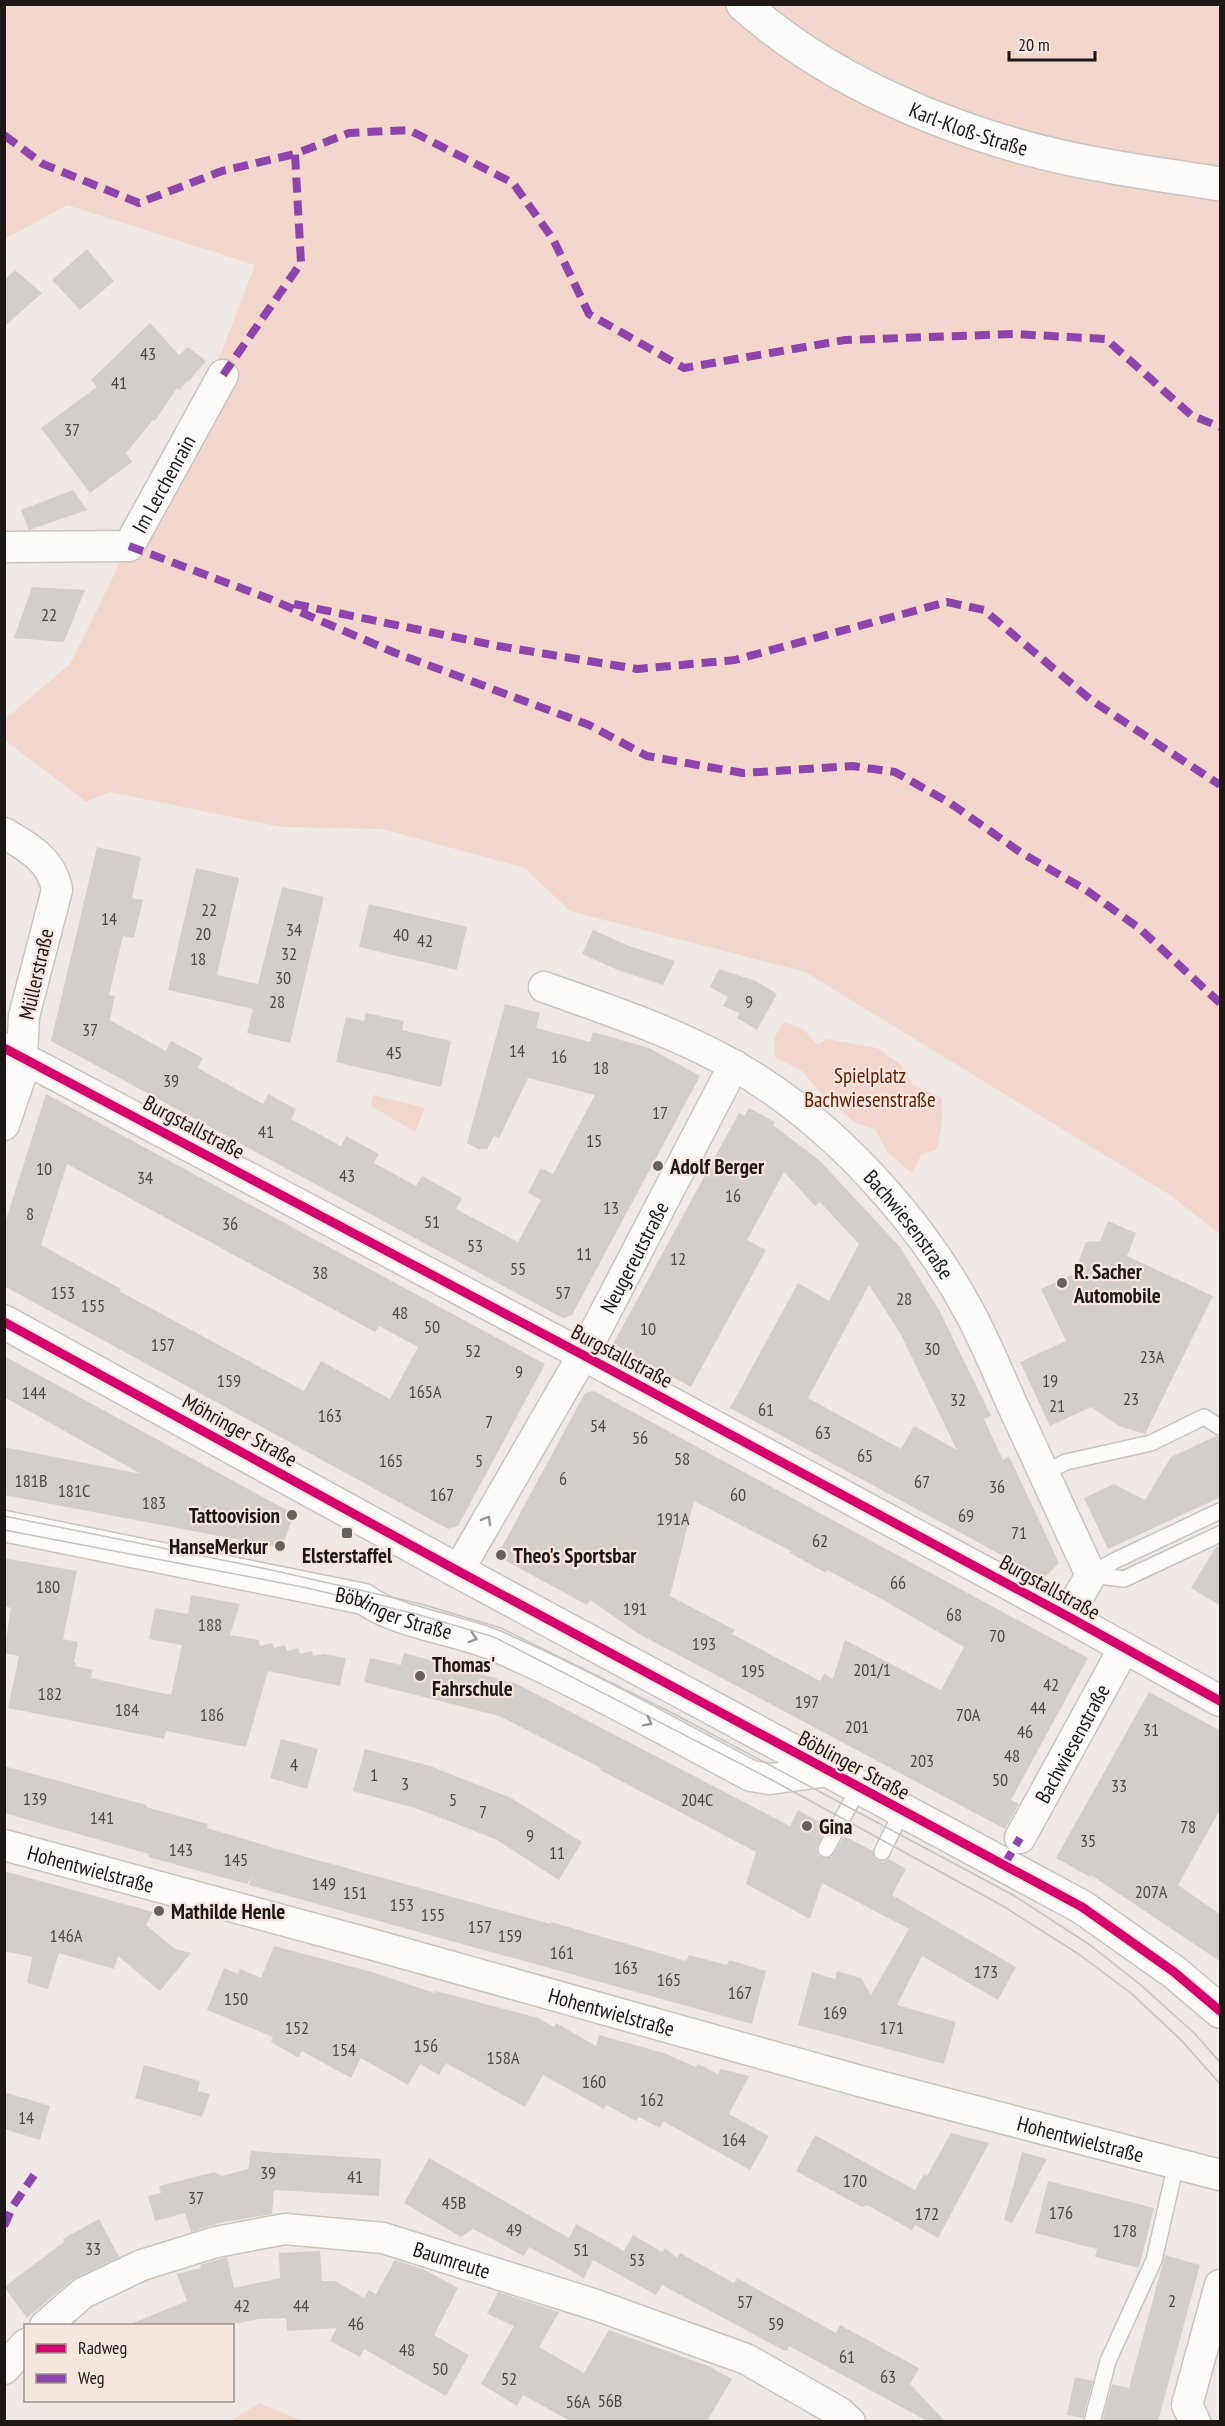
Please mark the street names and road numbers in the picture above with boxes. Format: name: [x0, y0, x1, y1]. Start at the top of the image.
street label: Karl-Kloß-Straße: [905, 95, 1031, 161]
street label: Im Lerchenrain: [125, 430, 201, 538]
street label: Müllerstraße: [12, 926, 60, 1022]
street label: Burgstallstraße: [139, 1089, 249, 1165]
street label: Bachwiesenstraße: [858, 1164, 960, 1284]
street label: Neugereutstraße: [594, 1197, 674, 1317]
street label: Burgstallstraße: [567, 1318, 677, 1394]
street label: Möhringer Straße: [178, 1387, 302, 1473]
street label: Burgstallstraße: [995, 1548, 1105, 1626]
street label: Böblinger Straße: [333, 1580, 455, 1645]
street label: Bachwiesenstraße: [1028, 1679, 1115, 1808]
street label: Böblinger Straße: [794, 1724, 914, 1806]
street label: Hohentwielstraße: [25, 1839, 157, 1898]
street label: Hohentwielstraße: [545, 1981, 678, 2042]
street label: Hohentwielstraße: [1014, 2109, 1147, 2168]
street label: Baumreute: [410, 2235, 494, 2284]

